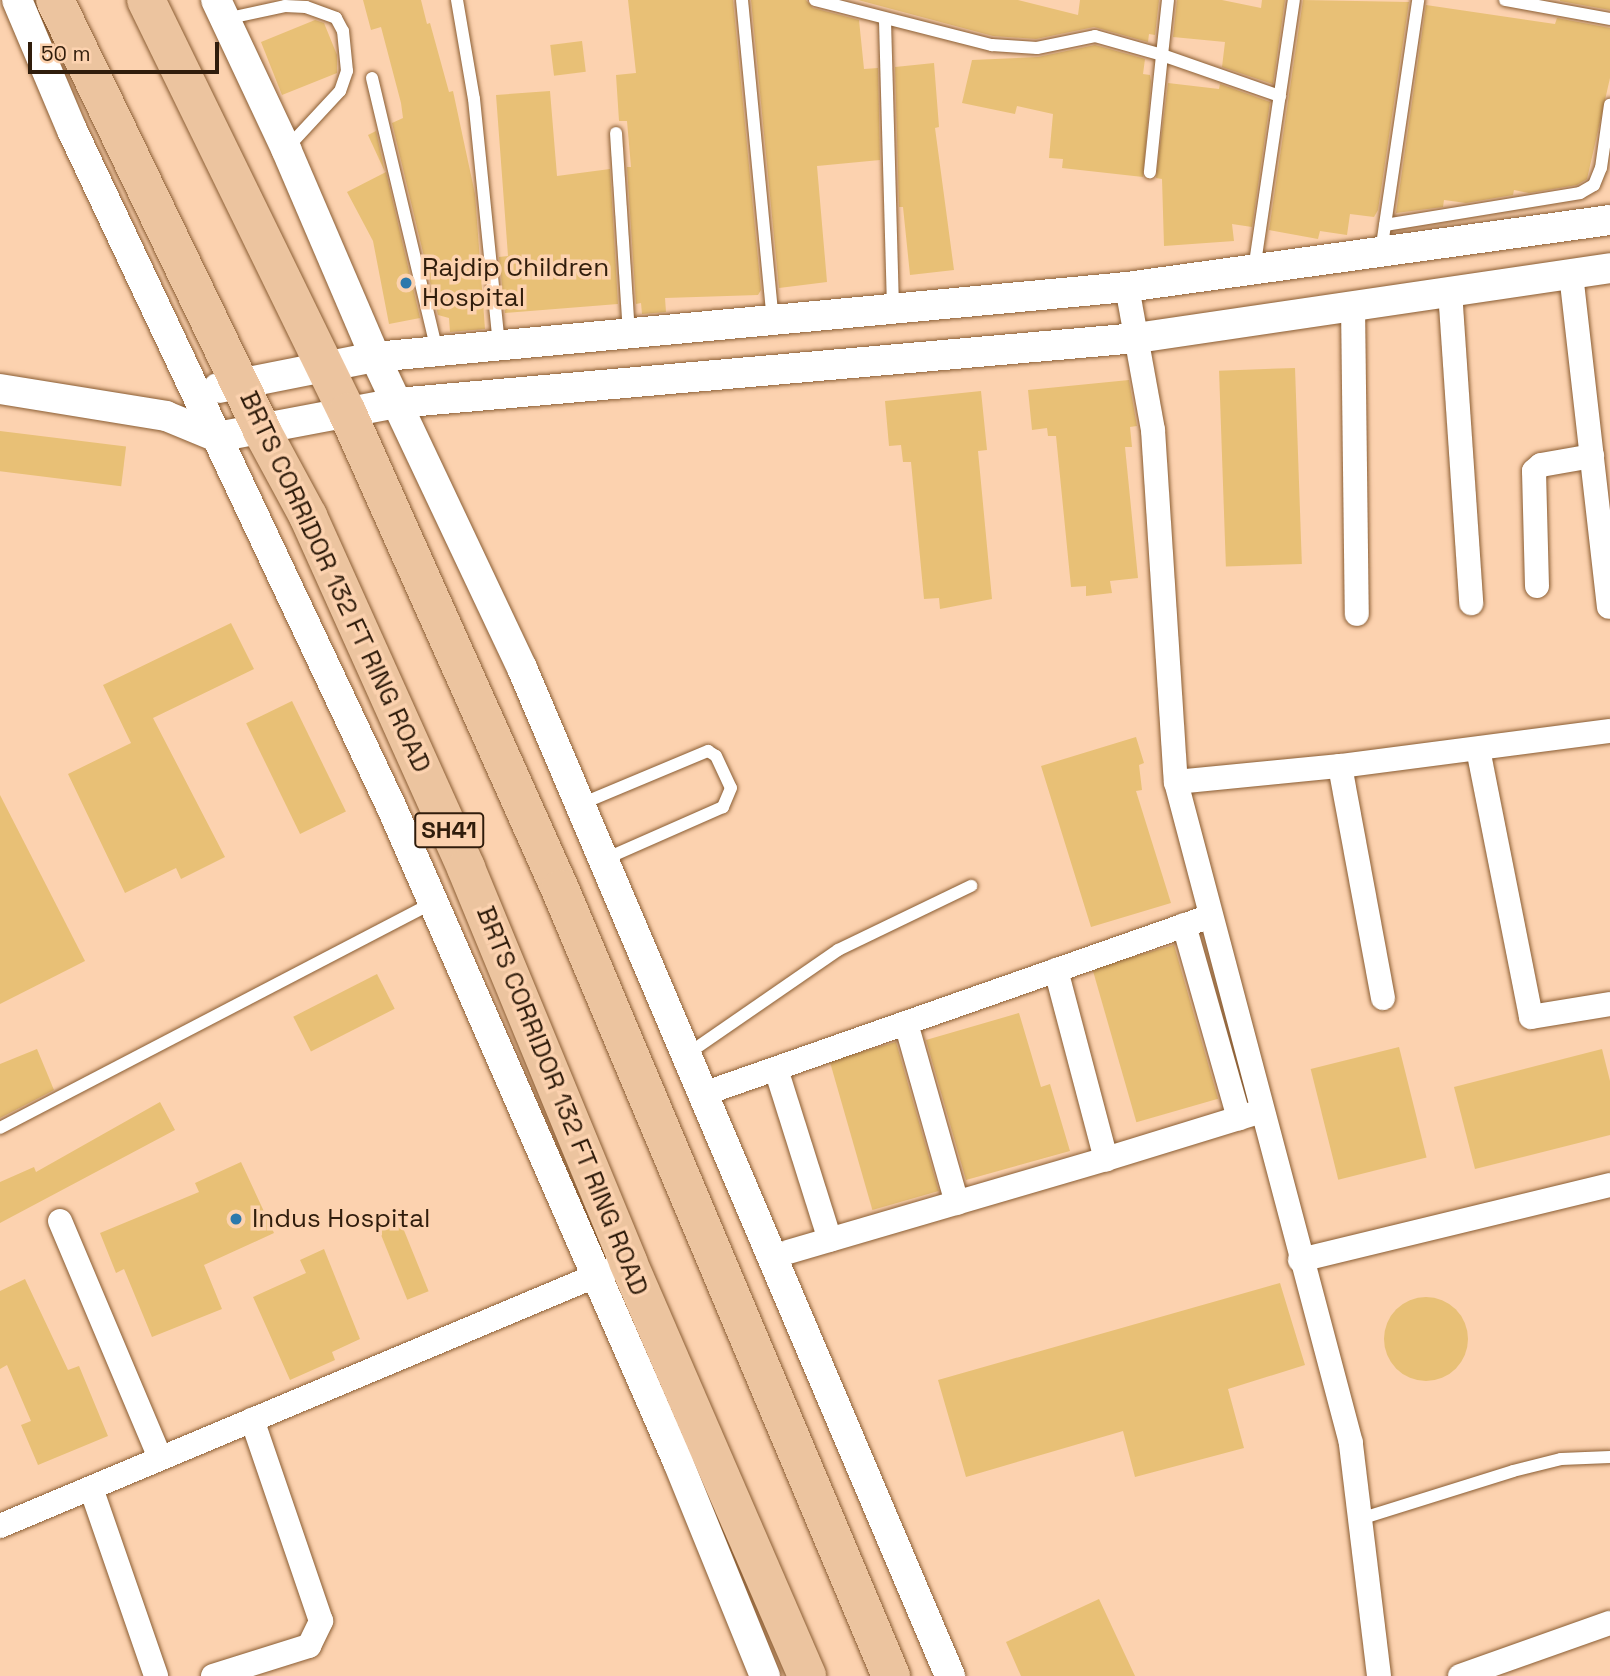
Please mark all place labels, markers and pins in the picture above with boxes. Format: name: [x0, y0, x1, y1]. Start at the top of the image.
place label: Rajdip Children Hospital: [422, 252, 609, 314]
marker: Rajdip Children Hospital: [396, 273, 416, 293]
place label: Indus Hospital: [252, 1203, 430, 1235]
marker: Indus Hospital: [226, 1209, 246, 1229]

